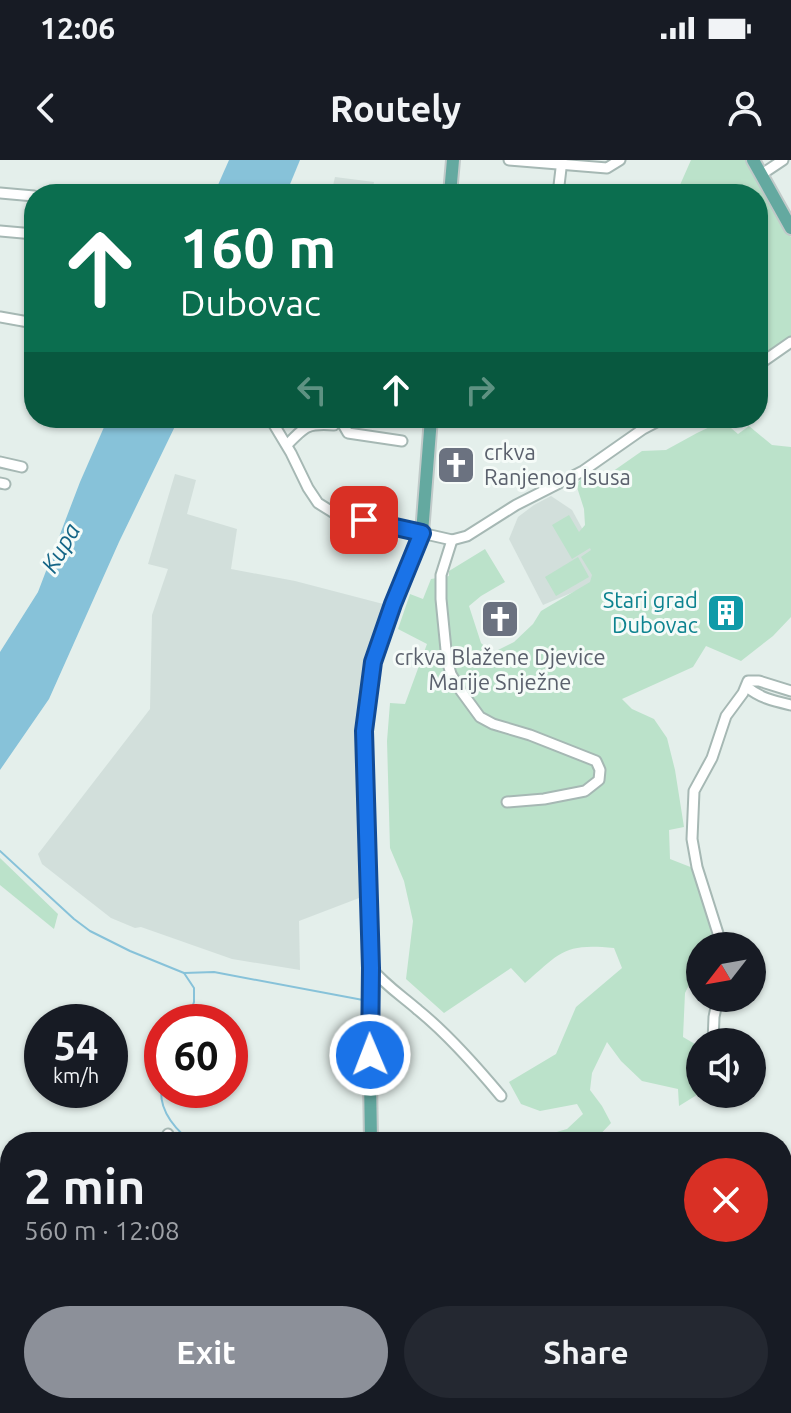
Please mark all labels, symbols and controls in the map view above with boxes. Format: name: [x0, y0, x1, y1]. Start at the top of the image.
text: 12:06: [40, 11, 115, 45]
icon: back: [24, 86, 68, 130]
icon: person: [723, 86, 767, 130]
text: Routely: [330, 88, 461, 129]
icon: ahead: [48, 216, 152, 320]
text: 160 m: [180, 216, 336, 279]
text: Dubovac: [180, 282, 321, 323]
icon: left: [290, 368, 334, 412]
icon: ahead: [374, 368, 418, 412]
icon: right: [458, 368, 502, 412]
place label: crkva Ranjenog Isusa: [484, 439, 631, 489]
church icon: crkva Ranjenog Isusa: [435, 444, 477, 486]
pin: [330, 486, 398, 554]
icon: arrive: [342, 498, 386, 542]
water label: Kupa: [36, 518, 85, 577]
place label: Stari grad Dubovac: [603, 587, 698, 637]
building icon: Stari grad Dubovac: [705, 592, 747, 634]
church icon: crkva Blažene Djevice Marije Snježne: [479, 598, 521, 640]
place label: crkva Blažene Djevice Marije Snježne: [394, 644, 606, 694]
north arrow: [686, 932, 766, 1012]
map controls: [686, 932, 766, 1108]
speed limit sign: 60: [144, 1004, 248, 1108]
position arrow: [328, 1013, 412, 1097]
text: 54: [53, 1023, 99, 1068]
button: sound: [686, 1028, 766, 1108]
text: km/h: [53, 1064, 99, 1087]
button: close: [684, 1158, 768, 1242]
text: 2 min: [24, 1159, 145, 1213]
text: 560 m · 12:08: [24, 1216, 180, 1245]
button: Exit: [24, 1306, 388, 1398]
button: Share: [404, 1306, 768, 1398]

